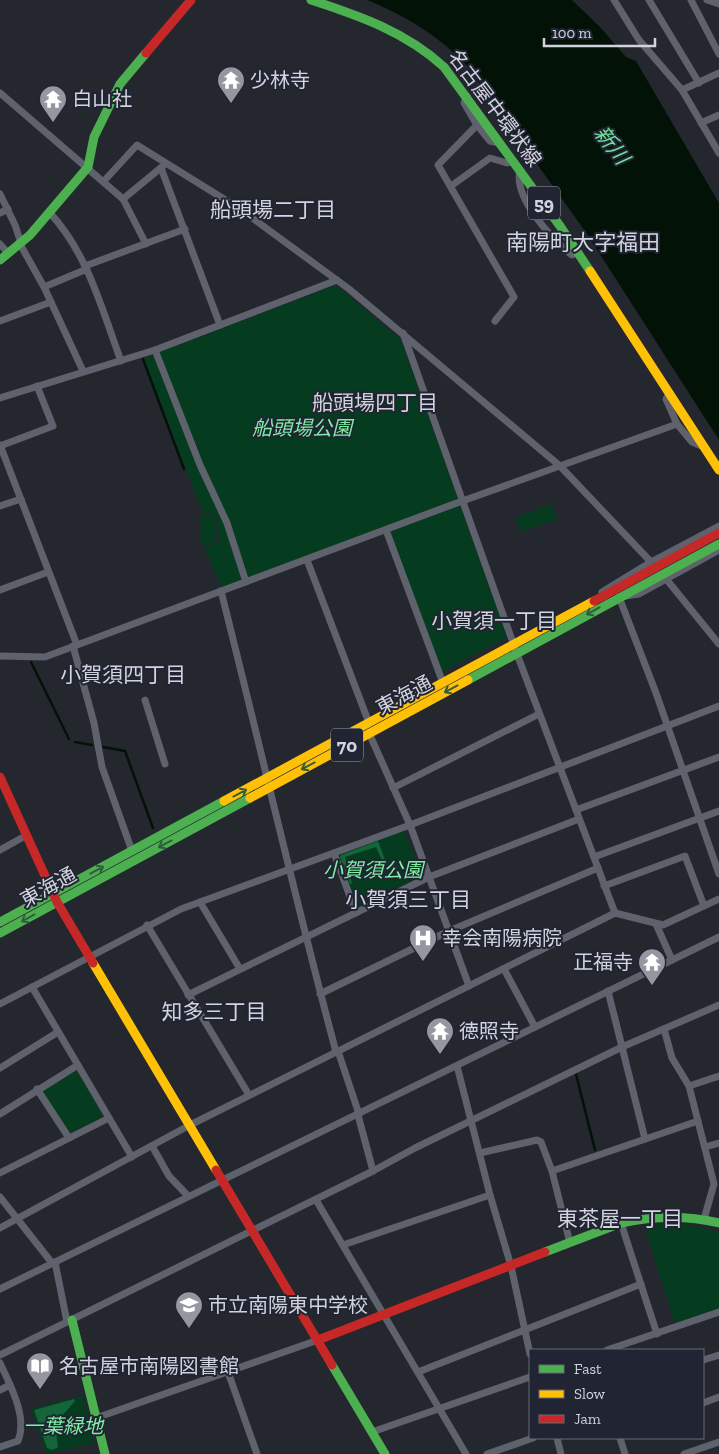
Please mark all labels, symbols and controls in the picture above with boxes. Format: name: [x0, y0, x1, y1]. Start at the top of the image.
scale bar: [544, 15, 655, 47]
text: 100 m: [552, 24, 591, 42]
street label: 名古屋中環状線: [443, 45, 547, 171]
temple icon: 少林寺: [216, 65, 246, 104]
place label: 少林寺: [250, 68, 310, 92]
temple icon: 白山社: [38, 84, 68, 123]
place label: 白山社: [72, 87, 132, 111]
water label: 新川: [589, 121, 636, 171]
road number: 59: [528, 187, 560, 220]
district label: 船頭場二丁目: [210, 197, 336, 222]
district label: 南陽町大字福田: [506, 229, 660, 256]
district label: 船頭場四丁目: [312, 390, 438, 415]
park label: 船頭場公園: [252, 416, 355, 440]
one-way arrow: [587, 607, 601, 617]
district label: 小賀須一丁目: [431, 608, 557, 633]
district label: 小賀須四丁目: [60, 662, 186, 687]
street label: 東海通: [372, 670, 436, 720]
one-way arrow: [444, 685, 459, 694]
road number: 70: [331, 728, 363, 762]
one-way arrow: [301, 762, 315, 772]
one-way arrow: [232, 788, 247, 798]
one-way arrow: [158, 840, 173, 849]
park label: 小賀須公園: [323, 858, 426, 882]
street label: 東海通: [16, 862, 80, 912]
one-way arrow: [89, 865, 104, 875]
district label: 小賀須三丁目: [345, 887, 471, 912]
one-way arrow: [22, 913, 36, 923]
hospital icon: 幸会南陽病院: [408, 923, 438, 962]
place label: 幸会南陽病院: [442, 926, 562, 950]
temple icon: 正福寺: [637, 947, 667, 986]
place label: 正福寺: [573, 950, 633, 974]
district label: 知多三丁目: [162, 999, 267, 1024]
temple icon: 徳照寺: [425, 1016, 455, 1055]
place label: 徳照寺: [459, 1019, 519, 1043]
district label: 東茶屋一丁目: [557, 1206, 683, 1231]
school or university icon: 市立南陽東中学校: [174, 1290, 204, 1329]
place label: 市立南陽東中学校: [208, 1293, 368, 1317]
legend: [529, 1349, 704, 1439]
library icon: 名古屋市南陽図書館: [25, 1351, 55, 1390]
place label: 名古屋市南陽図書館: [59, 1354, 239, 1378]
text: Fast: [574, 1360, 602, 1378]
text: Slow: [574, 1385, 606, 1403]
text: Jam: [574, 1410, 601, 1428]
park label: 一葉緑地: [23, 1414, 105, 1438]

